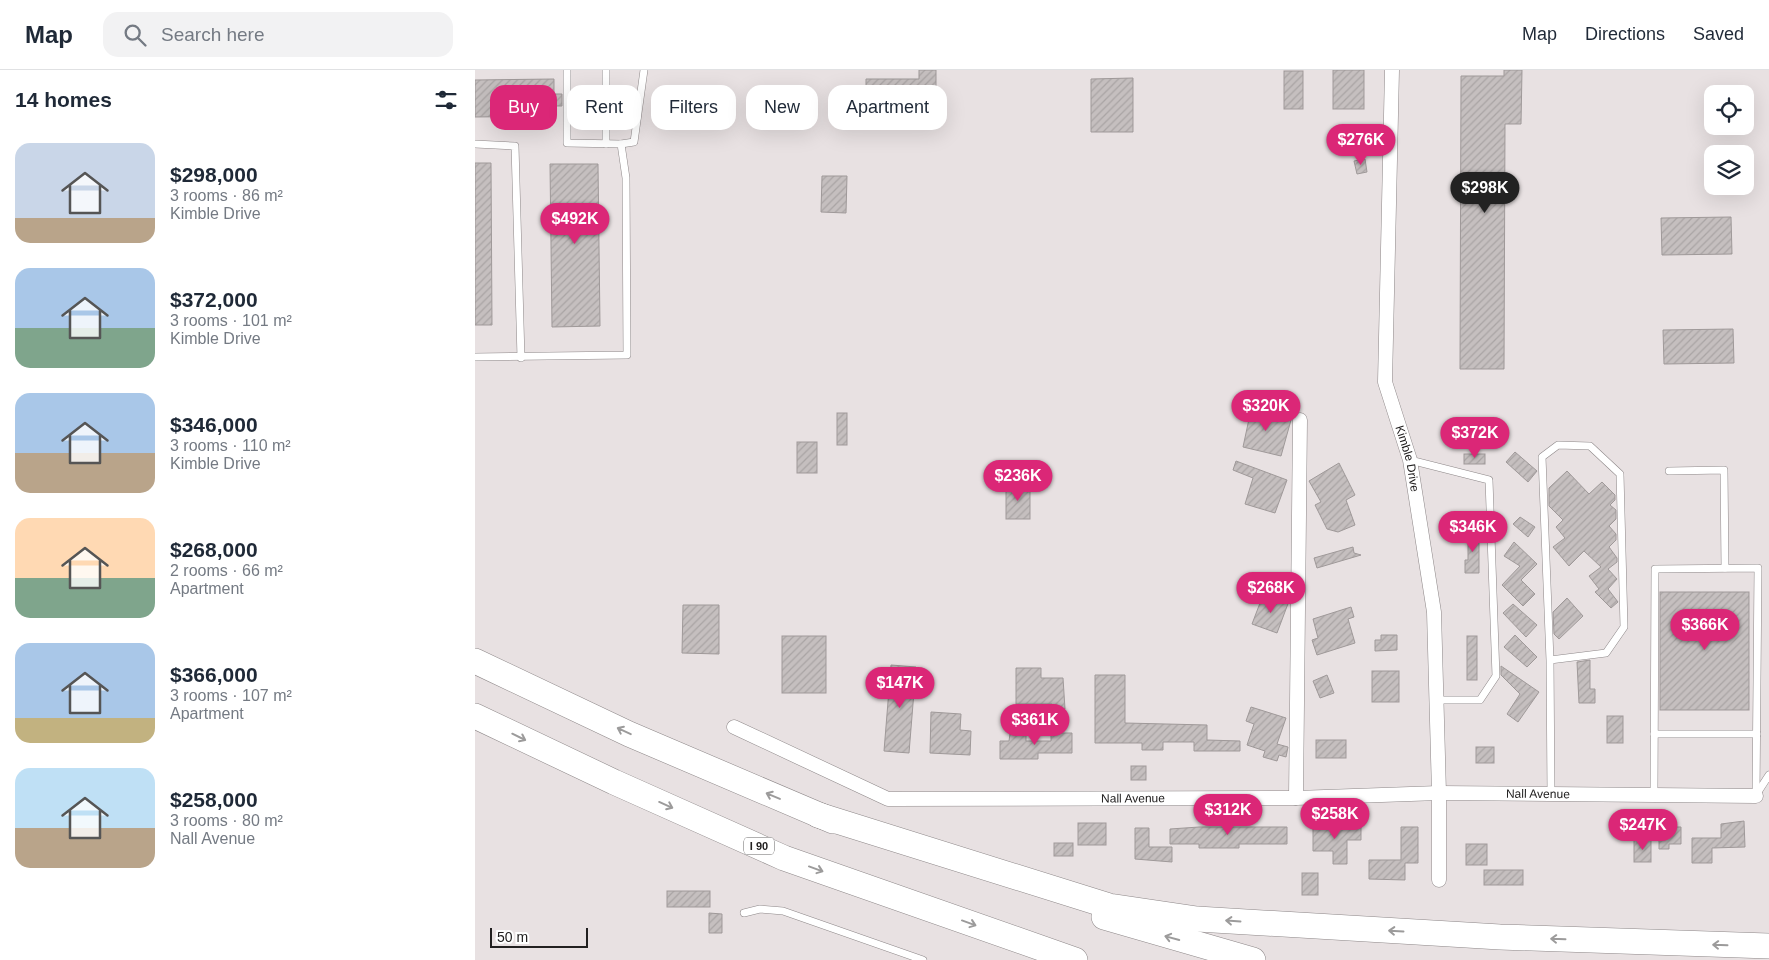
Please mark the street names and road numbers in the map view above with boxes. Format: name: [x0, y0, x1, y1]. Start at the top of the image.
street label: Kimble Drive: [1392, 424, 1422, 493]
street label: Nall Avenue: [1506, 787, 1570, 801]
street label: Nall Avenue: [1101, 791, 1165, 805]
road number: I 90: [744, 838, 774, 854]

